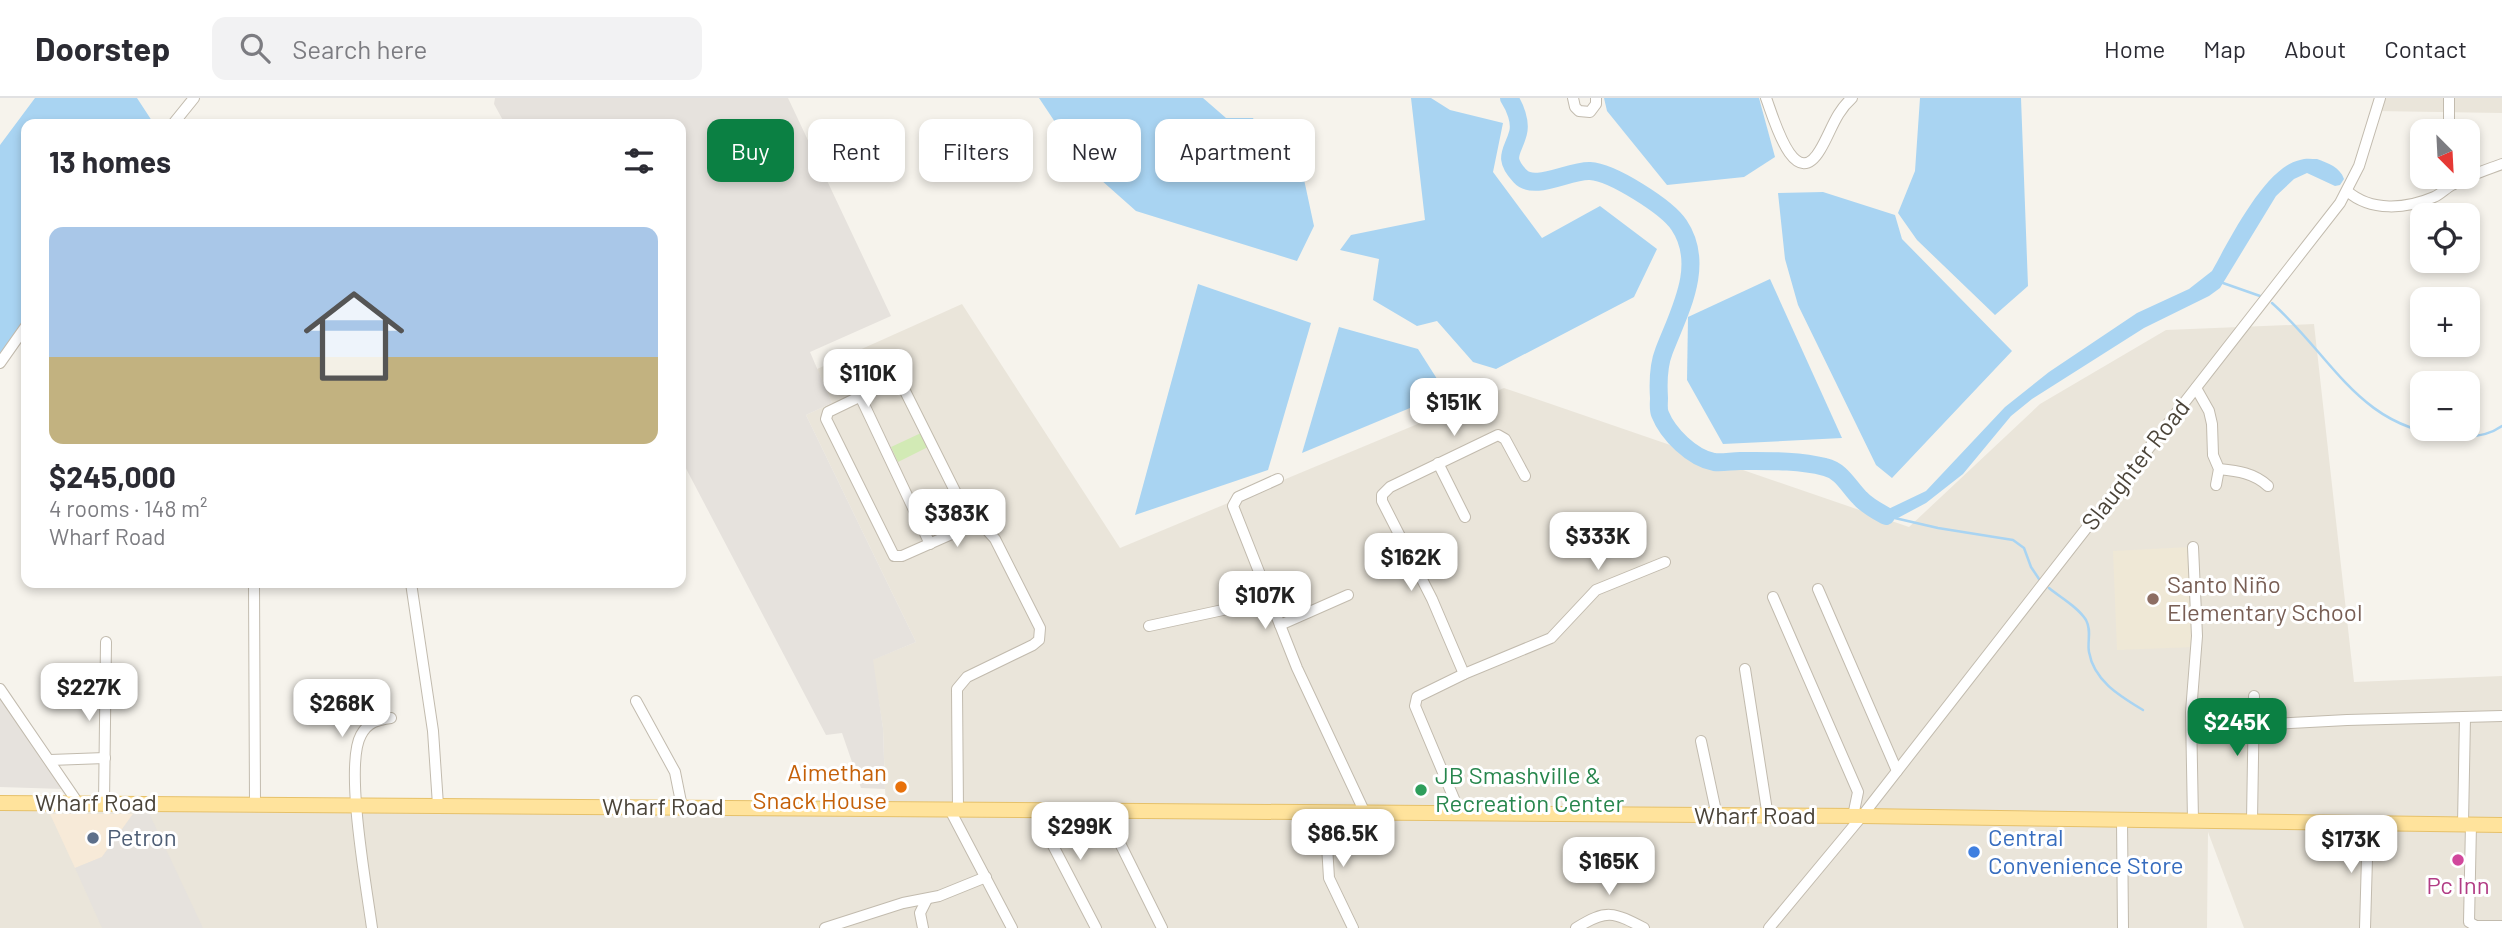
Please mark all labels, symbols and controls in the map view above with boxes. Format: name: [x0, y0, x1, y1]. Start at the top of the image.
search box: [212, 17, 702, 80]
text: Doorstep: [35, 28, 170, 68]
icon: search: [236, 29, 274, 67]
text: Search here: [292, 33, 427, 64]
text: Home: [2104, 34, 2165, 63]
text: Map: [2203, 34, 2246, 63]
text: About: [2284, 34, 2346, 63]
text: Contact: [2384, 34, 2467, 63]
chip: Buy: [707, 119, 794, 182]
chip: Rent: [808, 119, 905, 182]
chip: Filters: [919, 119, 1033, 182]
chip: New: [1047, 119, 1141, 182]
chip: Apartment: [1155, 119, 1315, 182]
north arrow: [2410, 119, 2480, 189]
map controls: [2410, 119, 2480, 441]
icon: filters: [620, 142, 658, 180]
text: 13 homes: [49, 143, 171, 179]
button: locate: [2410, 203, 2480, 273]
icon: home: [291, 273, 417, 399]
button: +: [2410, 287, 2480, 357]
pin: $110K: [819, 350, 917, 409]
text: $110K: [839, 358, 897, 386]
button: −: [2410, 371, 2480, 441]
pin: $151K: [1405, 378, 1503, 438]
text: $151K: [1426, 387, 1482, 415]
street label: Slaughter Road: [2075, 393, 2195, 535]
text: $245,000: [49, 458, 176, 494]
pin: $383K: [908, 490, 1006, 549]
text: 4 rooms · 148 m²: [49, 494, 208, 522]
text: $383K: [925, 498, 989, 526]
pin: $333K: [1549, 512, 1647, 572]
text: $333K: [1566, 521, 1630, 549]
text: Wharf Road: [49, 522, 166, 550]
pin: $162K: [1362, 533, 1460, 593]
text: $162K: [1381, 542, 1441, 570]
place label: Santo Niño Elementary School: [2167, 569, 2362, 626]
pin: $107K: [1216, 572, 1314, 631]
text: $107K: [1235, 580, 1295, 608]
marker: Santo Niño Elementary School: [2145, 591, 2161, 607]
pin: $227K: [40, 664, 138, 723]
text: $227K: [57, 672, 121, 700]
pin: $268K: [293, 680, 391, 739]
text: $268K: [309, 688, 375, 716]
pin: $245K: [2188, 698, 2286, 758]
text: $245K: [2204, 707, 2270, 735]
place label: Aimethan Snack House: [753, 757, 887, 814]
place label: JB Smashville & Recreation Center: [1435, 760, 1624, 817]
marker: Aimethan Snack House: [893, 779, 909, 795]
marker: JB Smashville & Recreation Center: [1413, 782, 1429, 798]
street label: Wharf Road: [35, 787, 157, 816]
street label: Wharf Road: [602, 791, 724, 820]
street label: Wharf Road: [1694, 800, 1816, 829]
pin: $299K: [1031, 802, 1129, 862]
pin: $86.5K: [1286, 810, 1400, 869]
text: $299K: [1048, 811, 1112, 839]
pin: $173K: [2302, 816, 2400, 875]
text: $86.5K: [1308, 818, 1378, 846]
place label: Petron: [107, 822, 177, 851]
place label: Central Convenience Store: [1988, 822, 2184, 879]
text: $173K: [2321, 824, 2381, 852]
marker: Petron: [85, 830, 101, 846]
pin: $165K: [1560, 838, 1658, 897]
marker: Central Convenience Store: [1966, 844, 1982, 860]
text: $165K: [1579, 846, 1639, 874]
marker: Pc Inn: [2450, 852, 2466, 868]
place label: Pc Inn: [2426, 870, 2490, 899]

